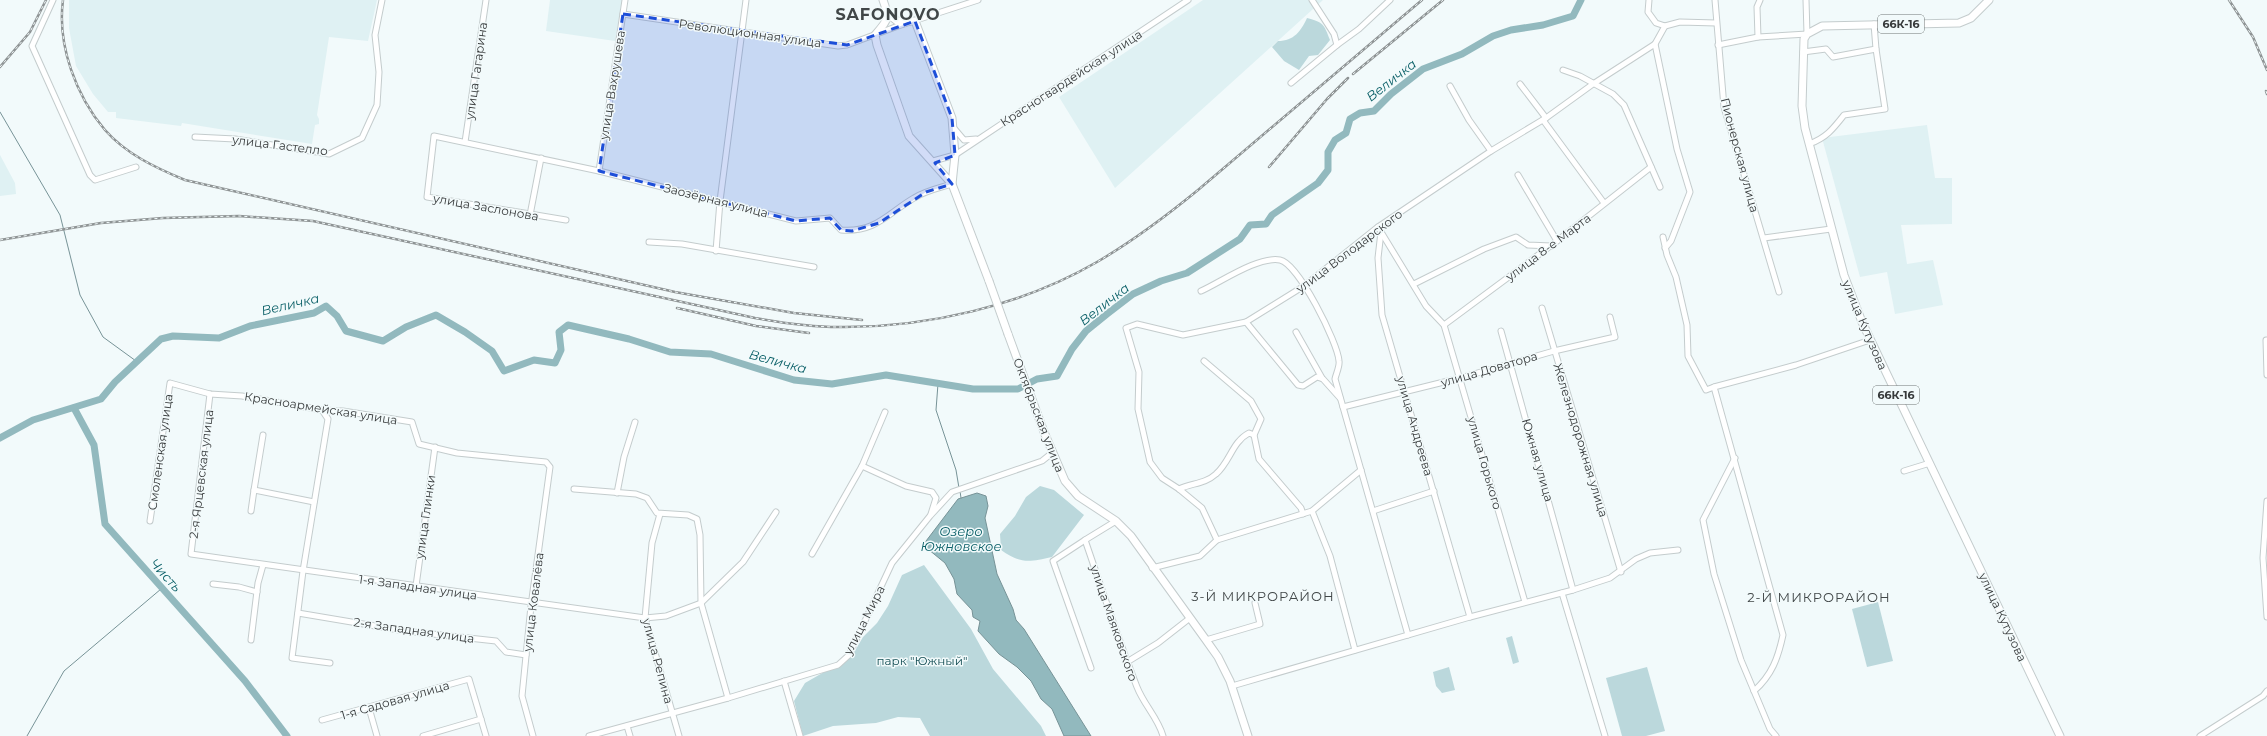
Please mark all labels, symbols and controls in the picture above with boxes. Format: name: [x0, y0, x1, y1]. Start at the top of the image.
district label: SAFONOVO: [835, 5, 941, 24]
road number: 66К-16: [1878, 15, 1924, 33]
street label: Революционная улица: [678, 16, 822, 50]
street label: улица Гагарина: [462, 21, 490, 122]
street label: Красногвардейская улица: [997, 26, 1145, 130]
street label: улица Вахрушева: [596, 29, 628, 142]
water label: Величка: [1363, 56, 1419, 104]
street label: Пионерская улица: [1717, 96, 1763, 214]
street label: улица Гастелло: [230, 132, 329, 158]
street label: Заозёрная улица: [662, 180, 770, 220]
street label: улица Заслонова: [431, 190, 540, 224]
street label: улица Володарского: [1292, 206, 1406, 297]
street label: улица 8-е Марта: [1502, 210, 1594, 285]
street label: улица Кутузова: [1839, 277, 1891, 372]
water label: Величка: [1076, 280, 1132, 328]
water label: Величка: [259, 290, 321, 318]
water label: Величка: [747, 346, 809, 376]
street label: улица Доватора: [1438, 348, 1539, 390]
street label: Октябрьская улица: [1010, 356, 1068, 474]
street label: Железнодорожная улица: [1550, 361, 1612, 519]
street label: улица Андреева: [1393, 374, 1436, 477]
road number: 66К-16: [1873, 386, 1919, 404]
street label: Красноармейская улица: [243, 388, 399, 428]
street label: Смоленская улица: [144, 393, 176, 511]
street label: 2-я Ярцевская улица: [186, 409, 216, 539]
street label: улица Горького: [1464, 414, 1506, 512]
street label: Южная улица: [1519, 417, 1557, 503]
street label: улица Глинки: [412, 474, 438, 561]
water label: Озеро Южновское: [920, 523, 1002, 554]
street label: улица Ковалёва: [519, 552, 547, 653]
water label: Чисть: [147, 555, 185, 595]
street label: улица Маяковского: [1087, 562, 1141, 684]
street label: улица Кутузова: [1975, 569, 2030, 664]
street label: 1-я Западная улица: [358, 571, 478, 603]
street label: улица Мира: [840, 583, 888, 658]
district label: 3-Й МИКРОРАЙОН: [1191, 588, 1335, 604]
district label: 2-Й МИКРОРАЙОН: [1747, 589, 1891, 605]
street label: 2-я Западная улица: [353, 614, 475, 646]
street label: улица Репина: [639, 616, 677, 705]
park label: парк "Южный": [876, 653, 968, 668]
street label: 1-я Садовая улица: [339, 677, 451, 723]

